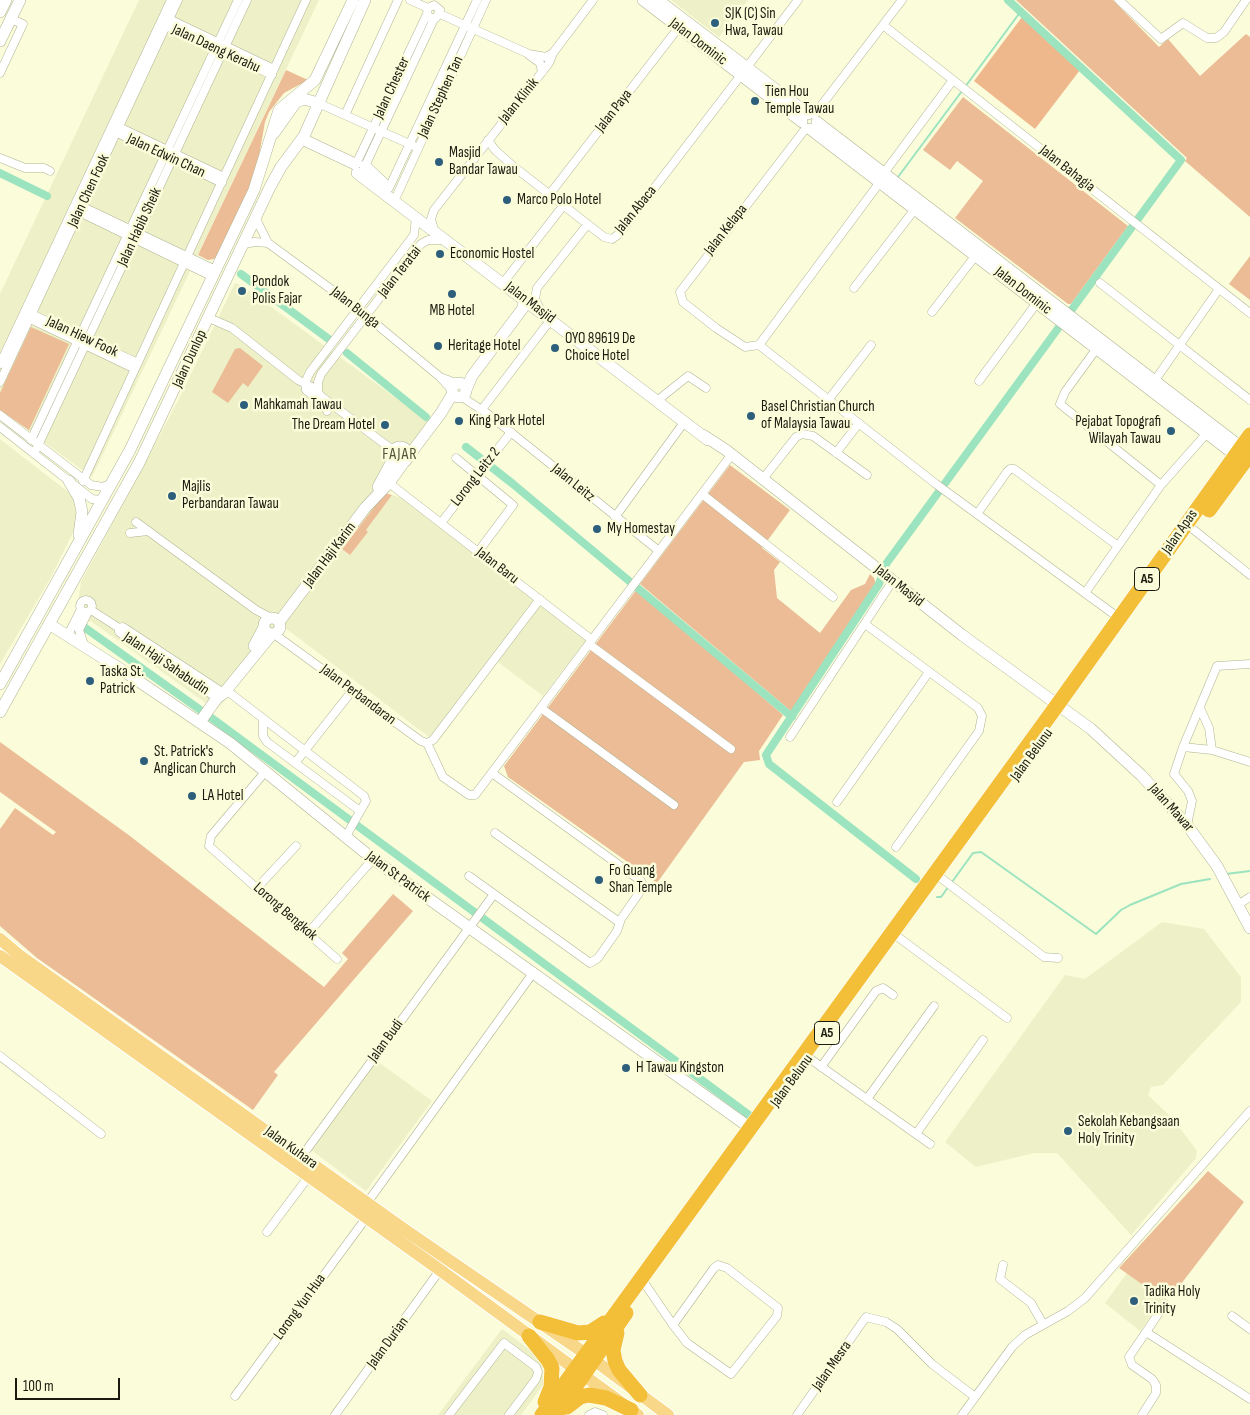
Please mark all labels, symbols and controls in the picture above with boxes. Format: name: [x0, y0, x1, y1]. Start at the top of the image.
place label: SJK (C) Sin Hwa, Tawau: [725, 5, 783, 40]
street label: Jalan Dominic: [666, 15, 730, 69]
marker: SJK (C) Sin Hwa, Tawau: [709, 17, 721, 29]
street label: Jalan Daeng Kerahu: [169, 21, 263, 77]
street label: Jalan Stephen Tan: [414, 53, 468, 141]
street label: Jalan Chester: [370, 54, 414, 122]
street label: Jalan Klinik: [495, 74, 543, 128]
place label: Tien Hou Temple Tawau: [765, 83, 834, 118]
street label: Jalan Paya: [592, 86, 636, 136]
marker: Tien Hou Temple Tawau: [749, 95, 761, 107]
street label: Jalan Edwin Chan: [124, 130, 208, 182]
street label: Jalan Bahagia: [1036, 142, 1098, 196]
place label: Masjid Bandar Tawau: [449, 144, 518, 179]
street label: Jalan Chen Fook: [64, 152, 114, 230]
marker: Masjid Bandar Tawau: [433, 156, 445, 168]
street label: Jalan Abaca: [611, 182, 661, 238]
street label: Jalan Habib Sheik: [114, 185, 166, 269]
place label: Marco Polo Hotel: [517, 191, 601, 209]
marker: Marco Polo Hotel: [501, 194, 513, 206]
street label: Jalan Kelapa: [701, 201, 751, 259]
street label: Jalan Teratai: [374, 243, 426, 301]
place label: Economic Hostel: [450, 245, 534, 263]
marker: Economic Hostel: [434, 248, 446, 260]
street label: Jalan Dominic: [991, 263, 1055, 319]
place label: Pondok Polis Fajar: [252, 273, 302, 308]
street label: Jalan Masjid: [501, 278, 559, 328]
street label: Jalan Bunga: [327, 283, 383, 333]
marker: Pondok Polis Fajar: [236, 285, 248, 297]
marker: MB Hotel: [446, 288, 458, 300]
place label: MB Hotel: [429, 302, 475, 320]
street label: Jalan Hiew Fook: [43, 313, 121, 361]
street label: Jalan Dunlop: [169, 327, 211, 391]
place label: OYO 89619 De Choice Hotel: [565, 330, 635, 365]
place label: Heritage Hotel: [448, 337, 520, 355]
marker: Heritage Hotel: [432, 340, 444, 352]
marker: OYO 89619 De Choice Hotel: [549, 342, 561, 354]
place label: Mahkamah Tawau: [254, 396, 342, 414]
place label: Basel Christian Church of Malaysia Tawau: [761, 398, 875, 433]
marker: Mahkamah Tawau: [238, 399, 250, 411]
marker: Basel Christian Church of Malaysia Tawau: [745, 410, 757, 422]
place label: King Park Hotel: [469, 412, 545, 430]
place label: Pejabat Topografi Wilayah Tawau: [1075, 413, 1161, 448]
marker: King Park Hotel: [453, 415, 465, 427]
place label: The Dream Hotel: [292, 416, 375, 434]
marker: The Dream Hotel: [379, 419, 391, 431]
marker: Pejabat Topografi Wilayah Tawau: [1165, 425, 1177, 437]
street label: Lorong Leitz 2: [448, 444, 504, 510]
district label: FAJAR: [382, 445, 418, 465]
street label: Jalan Leitz: [548, 460, 598, 506]
place label: Majlis Perbandaran Tawau: [182, 478, 279, 513]
marker: Majlis Perbandaran Tawau: [166, 490, 178, 502]
street label: Jalan Apas: [1158, 506, 1202, 558]
street label: Jalan Haji Karim: [300, 519, 360, 591]
place label: My Homestay: [607, 520, 675, 538]
marker: My Homestay: [591, 523, 603, 535]
street label: Jalan Baru: [472, 544, 522, 588]
street label: Jalan Masjid: [871, 561, 927, 611]
road number: A5: [1134, 568, 1160, 590]
street label: Jalan Haji Sahabudin: [120, 629, 212, 699]
street label: Jalan Perbandaran: [317, 661, 399, 729]
place label: Taska St. Patrick: [100, 663, 144, 698]
marker: Taska St. Patrick: [84, 675, 96, 687]
street label: Jalan Belunu: [1007, 725, 1057, 785]
place label: St. Patrick's Anglican Church: [154, 743, 236, 778]
marker: St. Patrick's Anglican Church: [138, 755, 150, 767]
street label: Jalan Mawar: [1145, 780, 1197, 836]
place label: LA Hotel: [202, 787, 244, 805]
marker: LA Hotel: [186, 790, 198, 802]
street label: Jalan St Patrick: [362, 848, 434, 906]
place label: Fo Guang Shan Temple: [609, 862, 672, 897]
marker: Fo Guang Shan Temple: [593, 874, 605, 886]
street label: Lorong Bengkok: [249, 879, 321, 945]
street label: Jalan Budi: [365, 1016, 407, 1066]
road number: A5: [814, 1021, 840, 1044]
street label: Jalan Belunu: [767, 1051, 817, 1111]
place label: H Tawau Kingston: [636, 1059, 724, 1077]
marker: H Tawau Kingston: [620, 1062, 632, 1074]
place label: Sekolah Kebangsaan Holy Trinity: [1078, 1113, 1180, 1148]
street label: Jalan Kuhara: [261, 1123, 321, 1173]
marker: Sekolah Kebangsaan Holy Trinity: [1062, 1125, 1074, 1137]
street label: Lorong Yun Hua: [270, 1271, 330, 1343]
place label: Tadika Holy Trinity: [1144, 1283, 1200, 1318]
marker: Tadika Holy Trinity: [1128, 1295, 1140, 1307]
street label: Jalan Durian: [363, 1314, 413, 1372]
street label: Jalan Mesra: [808, 1338, 856, 1394]
scale bar: [18, 1368, 122, 1400]
text: 100 m: [23, 1377, 54, 1396]

